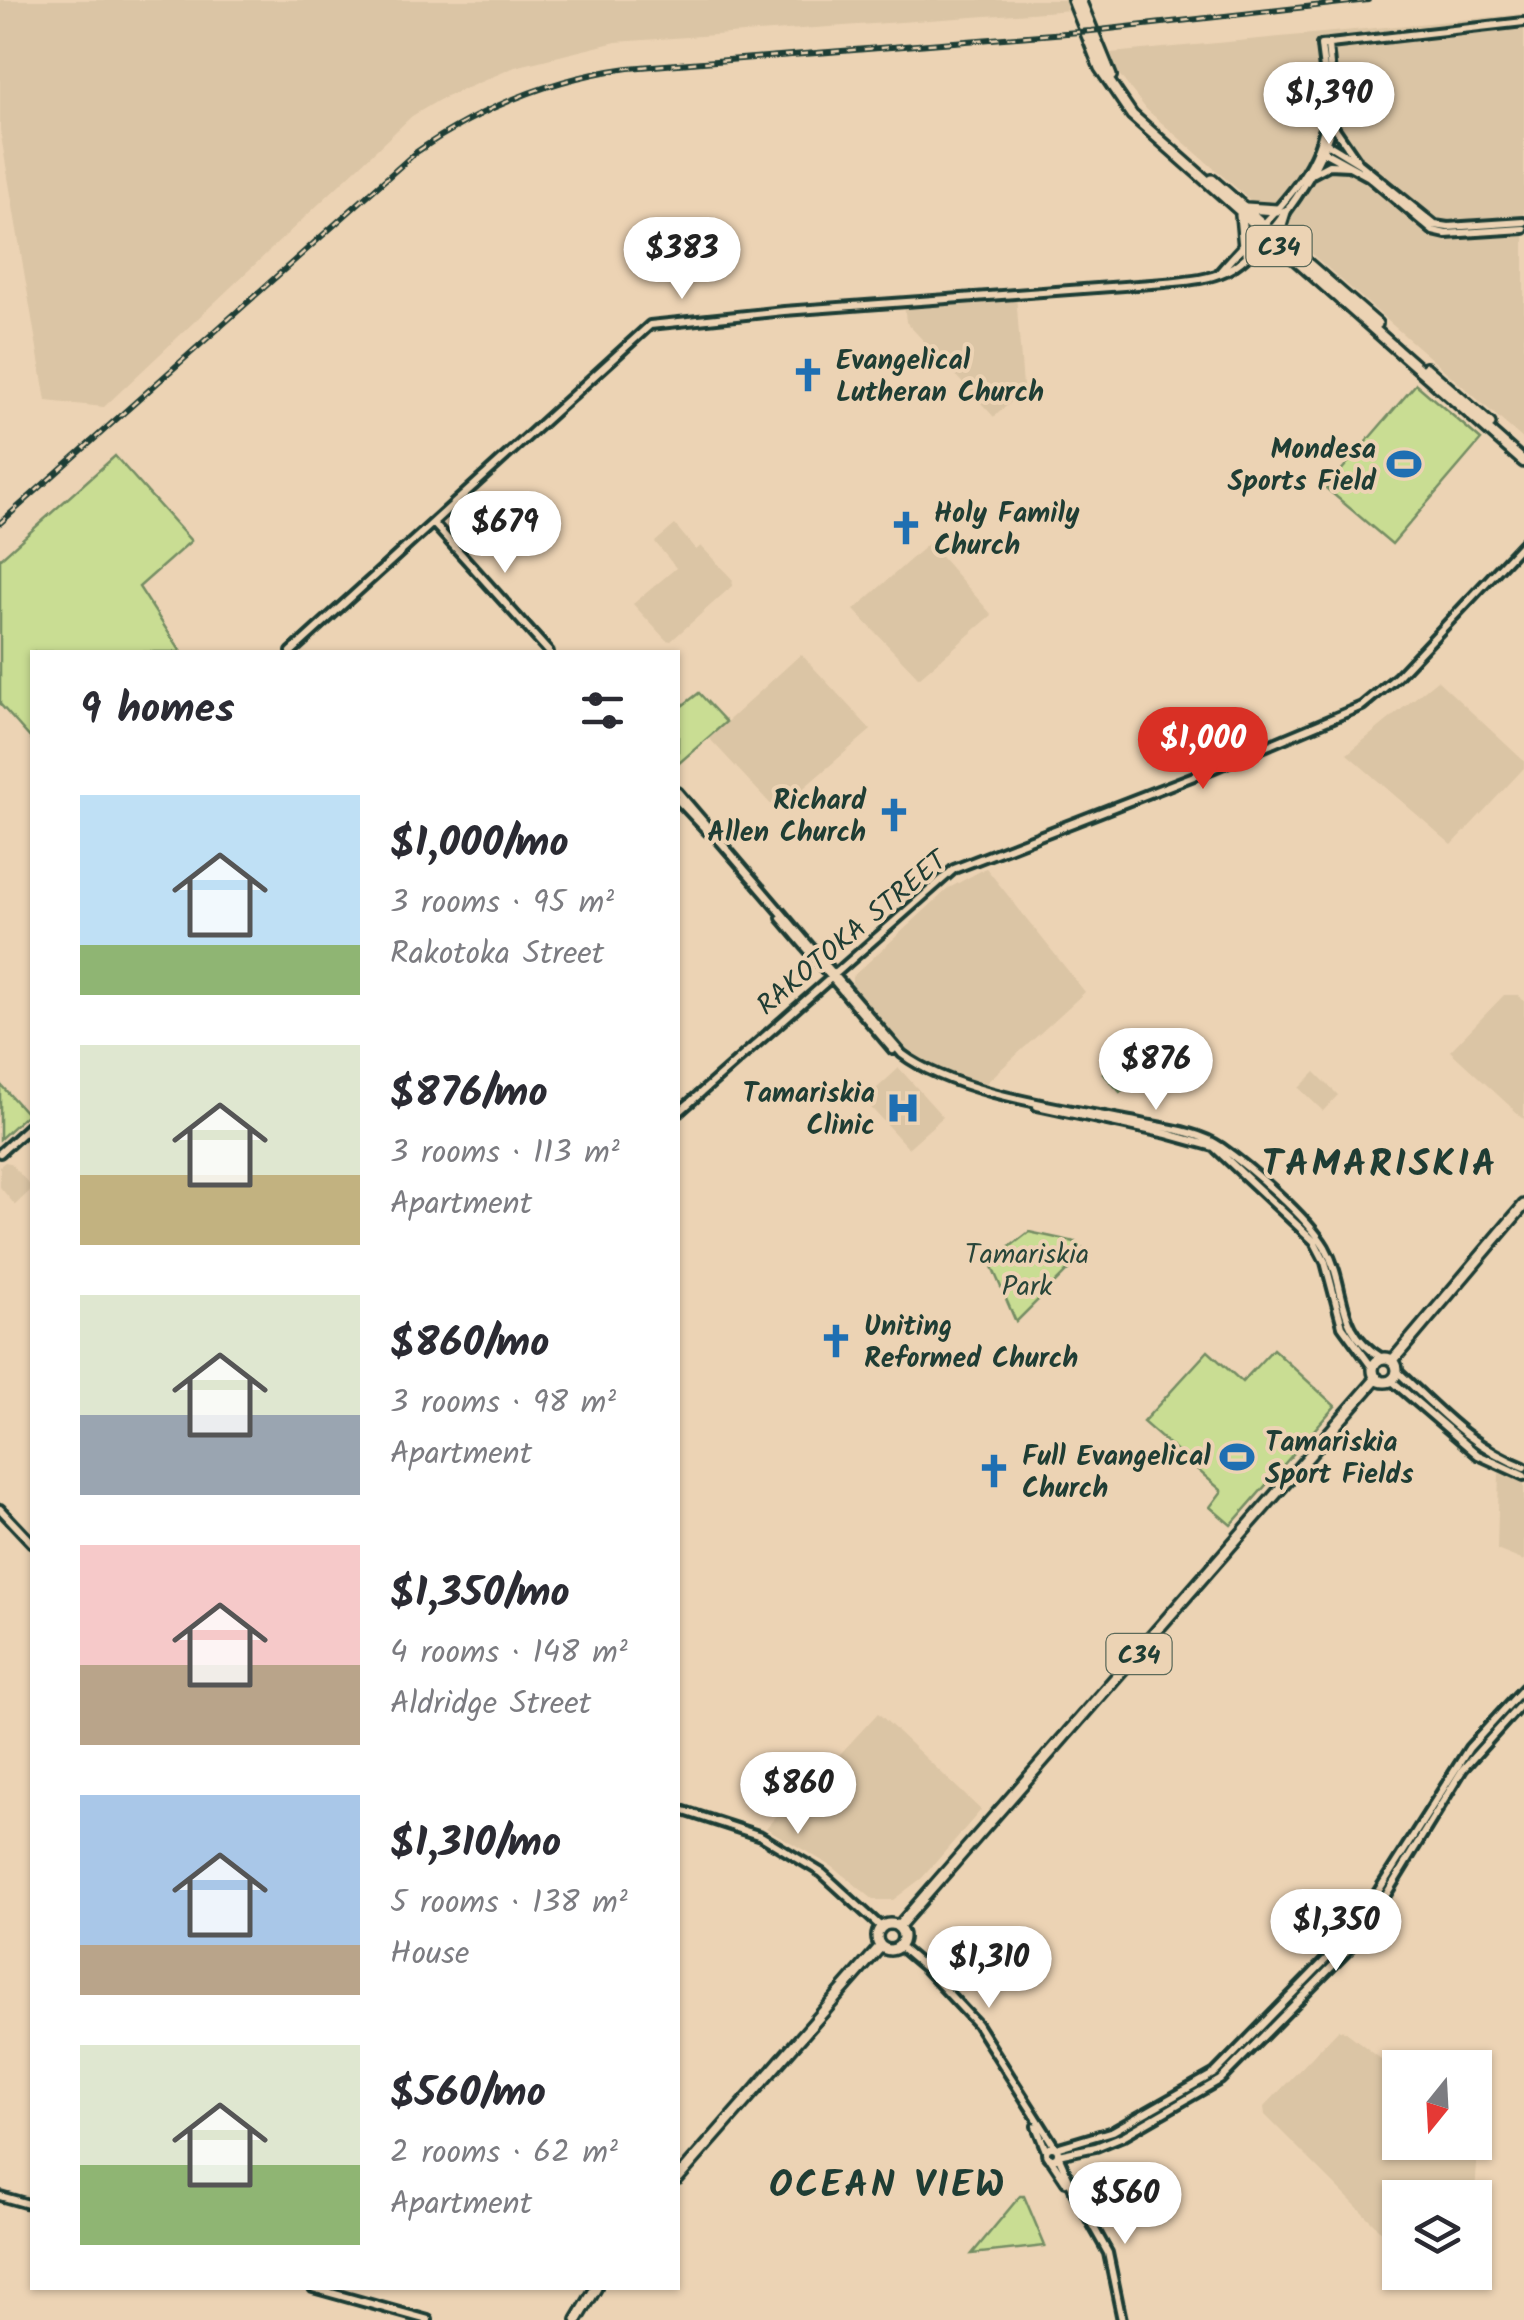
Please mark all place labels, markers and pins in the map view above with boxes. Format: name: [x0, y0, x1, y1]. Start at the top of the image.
pin: $1,390: [1248, 62, 1410, 147]
pin: $383: [623, 217, 741, 302]
place label: Evangelical Lutheran Church: [836, 339, 1044, 416]
church icon: Evangelical Lutheran Church: [789, 356, 827, 394]
place label: Mondesa Sports Field: [1227, 428, 1377, 505]
sports icon: Mondesa Sports Field: [1385, 445, 1423, 483]
pin: $679: [446, 491, 564, 576]
place label: Holy Family Church: [934, 492, 1080, 569]
church icon: Holy Family Church: [887, 509, 925, 547]
pin: $1,000: [1122, 707, 1284, 792]
place label: Richard Allen Church: [707, 779, 867, 856]
church icon: Richard Allen Church: [875, 796, 913, 834]
pin: $876: [1097, 1028, 1215, 1113]
place label: Tamariskia Clinic: [742, 1072, 875, 1149]
hospital icon: Tamariskia Clinic: [884, 1089, 922, 1127]
place label: Uniting Reformed Church: [864, 1305, 1078, 1382]
church icon: Uniting Reformed Church: [817, 1322, 855, 1360]
place label: Tamariskia Sport Fields: [1265, 1421, 1414, 1498]
place label: Full Evangelical Church: [1022, 1435, 1211, 1512]
sports icon: Tamariskia Sport Fields: [1218, 1438, 1256, 1476]
church icon: Full Evangelical Church: [975, 1452, 1013, 1490]
pin: $860: [739, 1752, 857, 1837]
pin: $1,350: [1255, 1889, 1417, 1974]
pin: $1,310: [908, 1926, 1070, 2011]
pin: $560: [1066, 2162, 1184, 2247]

